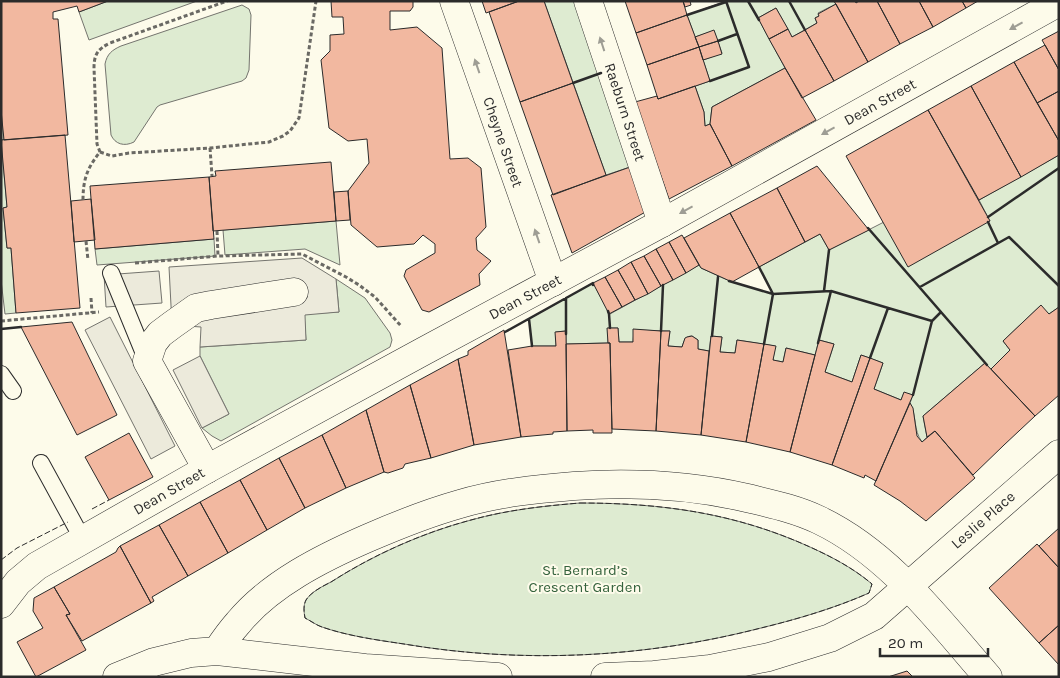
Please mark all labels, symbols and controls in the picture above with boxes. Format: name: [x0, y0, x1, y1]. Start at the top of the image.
one-way arrow: [1009, 22, 1024, 30]
one-way arrow: [598, 37, 606, 52]
one-way arrow: [473, 59, 480, 74]
street label: Raeburn Street: [601, 61, 649, 164]
street label: Dean Street: [841, 75, 920, 129]
street label: Cheyne Street: [479, 94, 527, 190]
one-way arrow: [822, 126, 835, 135]
one-way arrow: [679, 206, 694, 214]
one-way arrow: [533, 228, 541, 243]
street label: Dean Street: [486, 270, 565, 324]
street label: Dean Street: [130, 463, 208, 519]
street label: Leslie Place: [947, 487, 1019, 553]
park label: St. Bernard’s Crescent Garden: [529, 561, 641, 596]
scale bar: [880, 626, 988, 658]
text: 20 m: [888, 634, 923, 652]

